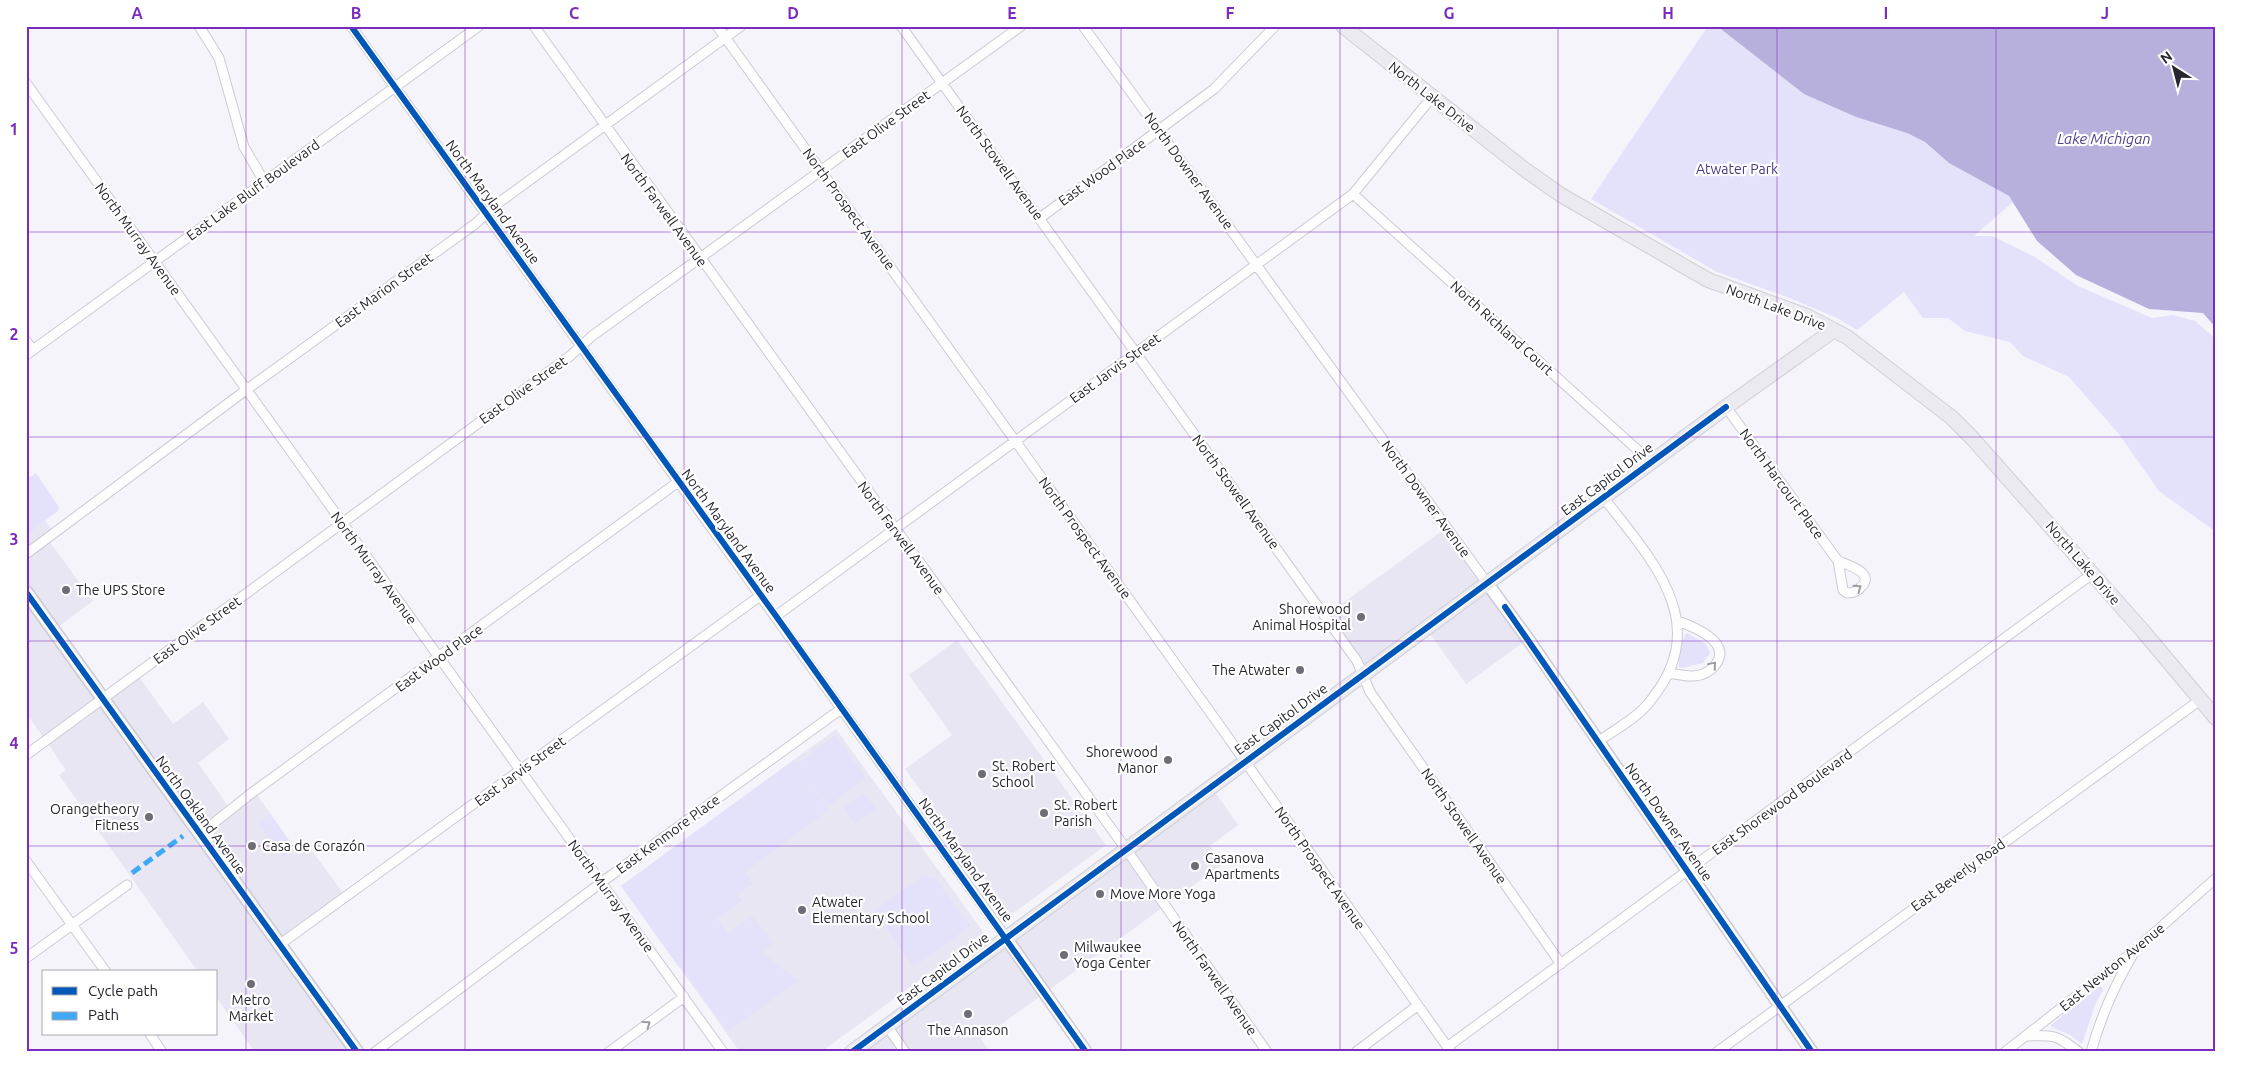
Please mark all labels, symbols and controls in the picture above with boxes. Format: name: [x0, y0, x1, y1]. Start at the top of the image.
text: A: [131, 4, 143, 22]
text: B: [351, 4, 361, 22]
text: C: [569, 4, 579, 22]
text: D: [787, 4, 799, 22]
text: E: [1007, 4, 1017, 22]
text: F: [1226, 4, 1235, 22]
text: G: [1443, 4, 1455, 22]
text: H: [1662, 4, 1674, 22]
text: I: [1884, 4, 1888, 22]
text: J: [2101, 4, 2109, 22]
north arrow: [2150, 42, 2200, 92]
text: N: [2157, 48, 2175, 67]
street label: North Lake Drive: [1386, 58, 1478, 136]
street label: East Olive Street: [839, 87, 933, 161]
street label: North Stowell Avenue: [953, 103, 1047, 223]
street label: North Downer Avenue: [1141, 109, 1237, 233]
text: 1: [9, 120, 19, 138]
water label: Lake Michigan: [2057, 130, 2151, 147]
street label: East Wood Place: [1055, 135, 1149, 209]
street label: East Lake Bluff Boulevard: [183, 136, 323, 244]
street label: North Maryland Avenue: [443, 137, 543, 267]
street label: North Prospect Avenue: [799, 145, 899, 273]
street label: North Farwell Avenue: [618, 150, 710, 270]
park label: Atwater Park: [1696, 161, 1778, 177]
street label: North Murray Avenue: [92, 180, 184, 298]
street label: East Marion Street: [332, 249, 436, 331]
street label: North Richland Court: [1447, 278, 1557, 379]
street label: North Lake Drive: [1724, 281, 1828, 333]
text: 2: [9, 325, 19, 343]
street label: East Jarvis Street: [1067, 329, 1164, 406]
street label: East Olive Street: [476, 353, 570, 427]
street label: North Harcourt Place: [1737, 426, 1827, 542]
street label: North Stowell Avenue: [1189, 432, 1283, 552]
street label: North Downer Avenue: [1378, 437, 1474, 561]
street label: East Capitol Drive: [1558, 439, 1656, 519]
street label: North Maryland Avenue: [679, 466, 779, 596]
street label: North Prospect Avenue: [1035, 474, 1135, 602]
street label: North Farwell Avenue: [855, 478, 947, 598]
street label: North Murray Avenue: [328, 509, 420, 627]
street label: North Lake Drive: [2042, 518, 2124, 608]
text: 3: [9, 530, 19, 548]
place label: The UPS Store: [76, 582, 165, 598]
marker: The UPS Store: [60, 584, 72, 596]
one-way arrow: [1852, 585, 1862, 594]
street label: East Olive Street: [150, 593, 244, 667]
place label: Shorewood Animal Hospital: [1252, 601, 1351, 633]
marker: Shorewood Animal Hospital: [1355, 611, 1367, 623]
street label: East Wood Place: [392, 621, 486, 695]
place label: The Atwater: [1212, 662, 1291, 678]
one-way arrow: [1708, 662, 1717, 671]
marker: The Atwater: [1294, 664, 1306, 676]
street label: East Capitol Drive: [1231, 680, 1331, 758]
street label: East Jarvis Street: [472, 732, 569, 809]
text: 4: [9, 734, 19, 752]
place label: Shorewood Manor: [1086, 744, 1159, 776]
street label: East Shorewood Boulevard: [1709, 746, 1855, 858]
street label: North Oakland Avenue: [153, 753, 249, 877]
marker: Shorewood Manor: [1162, 754, 1174, 766]
place label: St. Robert School: [992, 758, 1056, 790]
street label: North Downer Avenue: [1622, 760, 1716, 884]
street label: North Stowell Avenue: [1418, 765, 1510, 887]
marker: St. Robert School: [976, 768, 988, 780]
street label: East Kenmore Place: [613, 791, 723, 877]
street label: North Maryland Avenue: [916, 795, 1016, 925]
place label: St. Robert Parish: [1054, 797, 1118, 829]
place label: Orangetheory Fitness: [50, 801, 139, 833]
street label: North Prospect Avenue: [1271, 803, 1369, 933]
marker: St. Robert Parish: [1038, 807, 1050, 819]
marker: Orangetheory Fitness: [143, 811, 155, 823]
street label: East Beverly Road: [1908, 836, 2008, 914]
street label: North Murray Avenue: [565, 837, 657, 955]
place label: Casa de Corazón: [262, 838, 365, 854]
marker: Casa de Corazón: [246, 840, 258, 852]
place label: Casanova Apartments: [1205, 850, 1280, 882]
marker: Casanova Apartments: [1189, 860, 1201, 872]
place label: Move More Yoga: [1110, 886, 1216, 902]
marker: Move More Yoga: [1094, 888, 1106, 900]
place label: Atwater Elementary School: [812, 894, 930, 926]
marker: Atwater Elementary School: [796, 904, 808, 916]
street label: North Farwell Avenue: [1169, 918, 1261, 1038]
street label: East Newton Avenue: [2056, 920, 2168, 1014]
street label: East Capitol Drive: [894, 929, 992, 1009]
text: 5: [9, 939, 19, 957]
place label: Milwaukee Yoga Center: [1074, 939, 1152, 971]
marker: Milwaukee Yoga Center: [1058, 949, 1070, 961]
legend: [42, 970, 218, 1036]
marker: Metro Market: [245, 978, 257, 990]
text: Cycle path: [88, 982, 158, 999]
place label: Metro Market: [229, 992, 274, 1024]
text: Path: [88, 1006, 119, 1023]
marker: The Annason: [962, 1008, 974, 1020]
one-way arrow: [641, 1021, 650, 1031]
place label: The Annason: [927, 1022, 1009, 1038]

